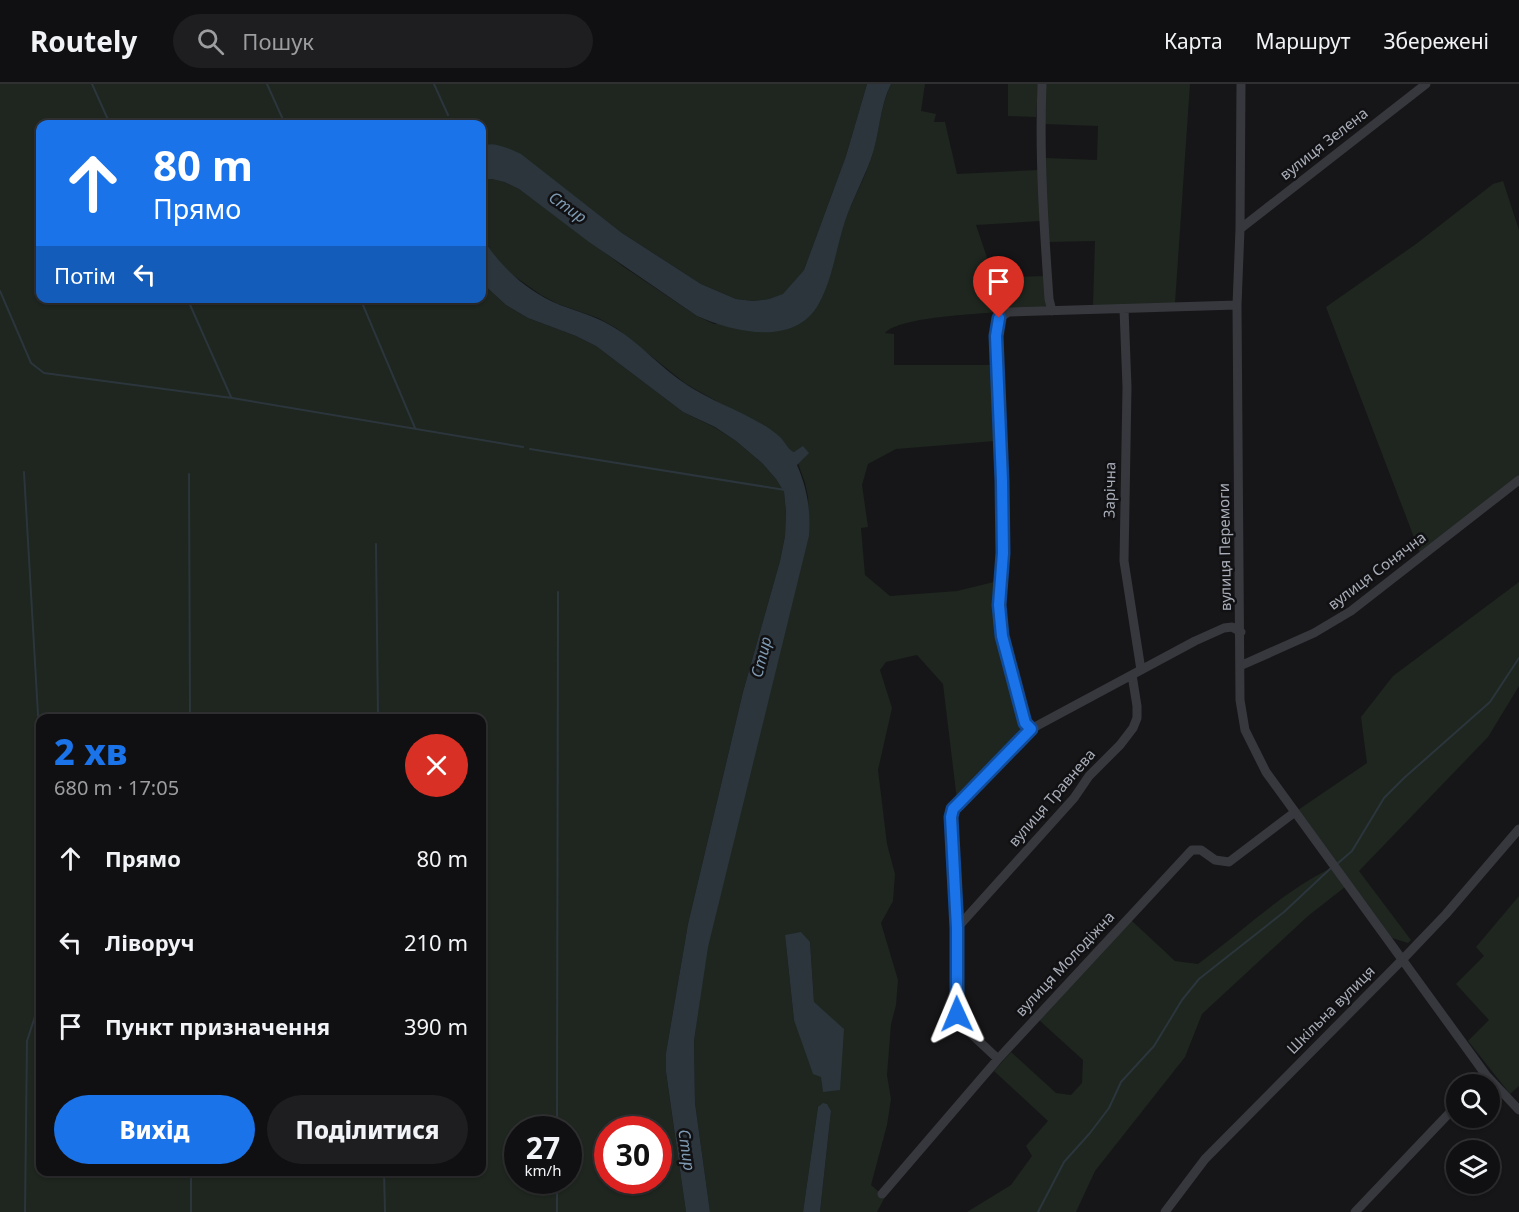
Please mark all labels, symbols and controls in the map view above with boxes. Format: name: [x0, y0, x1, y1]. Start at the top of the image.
search box: [173, 14, 593, 68]
text: Routely: [30, 22, 137, 60]
icon: search: [194, 25, 227, 58]
text: Пошук: [242, 26, 314, 56]
text: Карта: [1164, 27, 1223, 55]
text: Маршрут: [1256, 27, 1350, 55]
text: Збережені: [1383, 27, 1489, 55]
street label: вулиця Зелена: [1275, 103, 1372, 184]
text: 80 m: [153, 136, 253, 193]
icon: ahead: [54, 144, 132, 222]
water label: Стир: [545, 186, 591, 228]
text: Прямо: [153, 190, 241, 227]
pin: [973, 256, 1024, 318]
icon: left: [128, 258, 161, 291]
text: Потім: [54, 260, 116, 290]
icon: arrive: [982, 265, 1015, 298]
street label: Зарічна: [1099, 462, 1119, 518]
street label: вулиця Перемоги: [1213, 483, 1235, 611]
street label: вулиця Сонячна: [1323, 527, 1429, 614]
water label: Стир: [745, 634, 777, 680]
text: 2 хв: [54, 727, 127, 776]
button: close: [405, 734, 468, 797]
street label: вулиця Травнева: [1003, 744, 1099, 850]
text: 680 m · 17:05: [54, 774, 179, 801]
icon: ahead: [54, 842, 87, 875]
text: Прямо: [105, 843, 181, 873]
text: 80 m: [417, 843, 468, 873]
street label: вулиця Молодіжна: [1010, 906, 1118, 1020]
icon: left: [54, 926, 87, 959]
text: Ліворуч: [105, 927, 195, 957]
text: 210 m: [404, 927, 468, 957]
street label: Шкільна вулиця: [1282, 961, 1379, 1058]
position arrow: [925, 982, 989, 1046]
icon: arrive: [54, 1010, 87, 1043]
text: Пункт призначення: [105, 1011, 330, 1041]
text: 390 m: [404, 1011, 468, 1041]
map controls: [1446, 1074, 1500, 1194]
button: search: [1446, 1074, 1500, 1128]
button: Вихід: [54, 1095, 255, 1164]
button: Поділитися: [267, 1095, 468, 1164]
speed limit sign: 30: [594, 1116, 672, 1194]
text: 27: [526, 1127, 560, 1168]
water label: Стир: [673, 1128, 701, 1172]
button: layers: [1446, 1140, 1500, 1194]
text: km/h: [525, 1160, 561, 1180]

